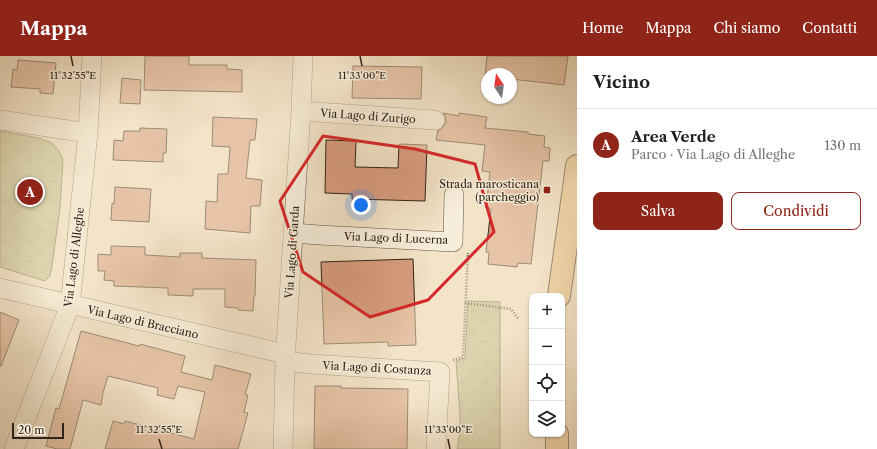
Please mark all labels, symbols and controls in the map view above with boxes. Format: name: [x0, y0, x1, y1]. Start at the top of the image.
text: Mappa: [20, 17, 88, 40]
text: Home: [582, 19, 623, 37]
text: Mappa: [645, 19, 691, 37]
text: Chi siamo: [713, 19, 780, 37]
text: Contatti: [802, 19, 857, 37]
north arrow: [481, 68, 517, 104]
text: 11°32'55"E: [50, 69, 96, 82]
text: 11°33'00"E: [338, 69, 386, 82]
text: Vicino: [593, 72, 650, 92]
street label: Via Lago di Zurigo: [319, 106, 417, 126]
text: Area Verde: [631, 127, 716, 146]
text: A: [601, 137, 611, 153]
text: 130 m: [825, 137, 861, 153]
text: Parco · Via Lago di Alleghe: [631, 146, 795, 162]
pin: A: [17, 177, 43, 207]
place label: Strada marosticana (parcheggio): [439, 177, 539, 204]
marker: Strada marosticana (parcheggio): [542, 185, 552, 195]
button: Salva: [593, 192, 723, 230]
button: Condividi: [731, 192, 861, 230]
your location: [351, 195, 371, 215]
street label: Via Lago di Garda: [282, 205, 302, 300]
street label: Via Lago di Alleghe: [61, 206, 87, 309]
street label: Via Lago di Lucerna: [343, 229, 449, 247]
map controls: [529, 293, 565, 437]
button: +: [529, 293, 565, 329]
street label: Via Lago di Bracciano: [85, 302, 200, 342]
button: −: [529, 329, 565, 365]
street label: Via Lago di Costanza: [321, 358, 432, 378]
button: locate: [529, 365, 565, 401]
button: layers: [529, 401, 565, 437]
scale bar: [12, 421, 64, 440]
text: 20 m: [18, 423, 44, 437]
text: 11°32'55"E: [136, 423, 182, 436]
text: 11°33'00"E: [424, 423, 472, 436]

